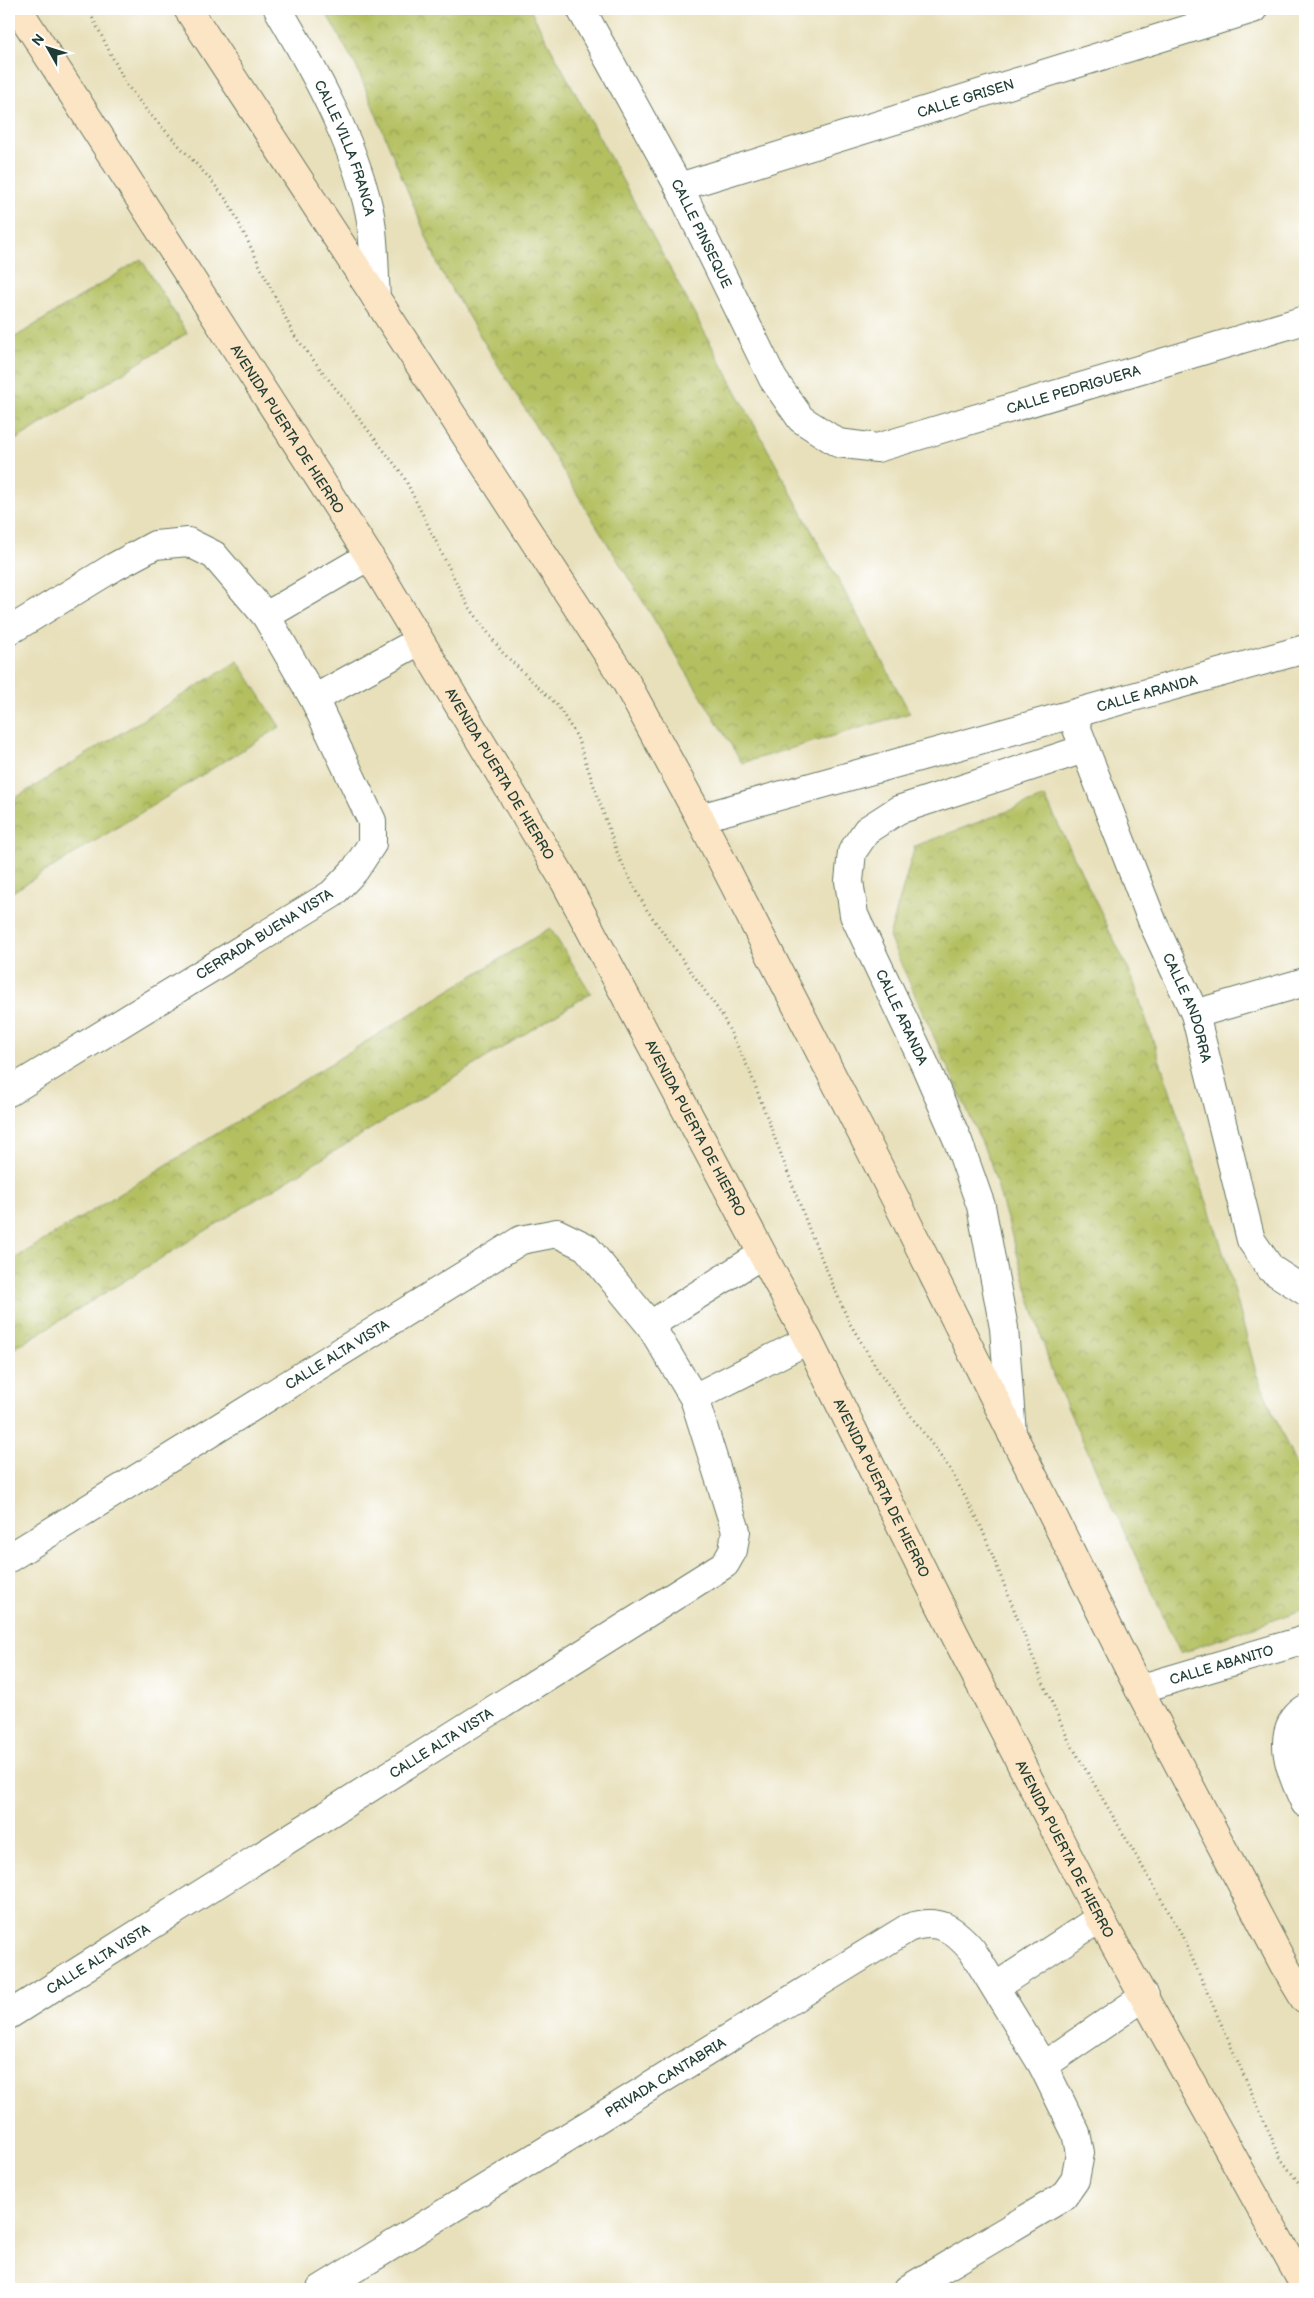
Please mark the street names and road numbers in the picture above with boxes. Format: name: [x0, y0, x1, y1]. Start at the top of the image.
street label: CALLE GRISEN: [915, 76, 1016, 122]
street label: CALLE VILLA FRANCA: [310, 77, 378, 218]
street label: CALLE PINSEQUE: [667, 176, 735, 291]
street label: AVENIDA PUERTA DE HIERRO: [227, 342, 348, 517]
street label: CALLE PEDRIGUERA: [1004, 362, 1143, 418]
street label: CALLE ARANDA: [1095, 671, 1200, 716]
street label: AVENIDA PUERTA DE HIERRO: [441, 685, 558, 863]
street label: CERRADA BUENA VISTA: [193, 885, 336, 984]
street label: CALLE ANDORRA: [1159, 950, 1215, 1065]
street label: CALLE ARANDA: [872, 967, 931, 1068]
street label: AVENIDA PUERTA DE HIERRO: [641, 1037, 749, 1220]
street label: CALLE ALTA VISTA: [282, 1316, 392, 1393]
street label: AVENIDA PUERTA DE HIERRO: [830, 1396, 933, 1581]
street label: CALLE ABANITO: [1168, 1642, 1276, 1688]
street label: CALLE ALTA VISTA: [386, 1705, 496, 1782]
street label: AVENIDA PUERTA DE HIERRO: [1012, 1758, 1118, 1941]
street label: CALLE ALTA VISTA: [43, 1921, 153, 1998]
street label: PRIVADA CANTABRIA: [602, 2034, 729, 2121]

